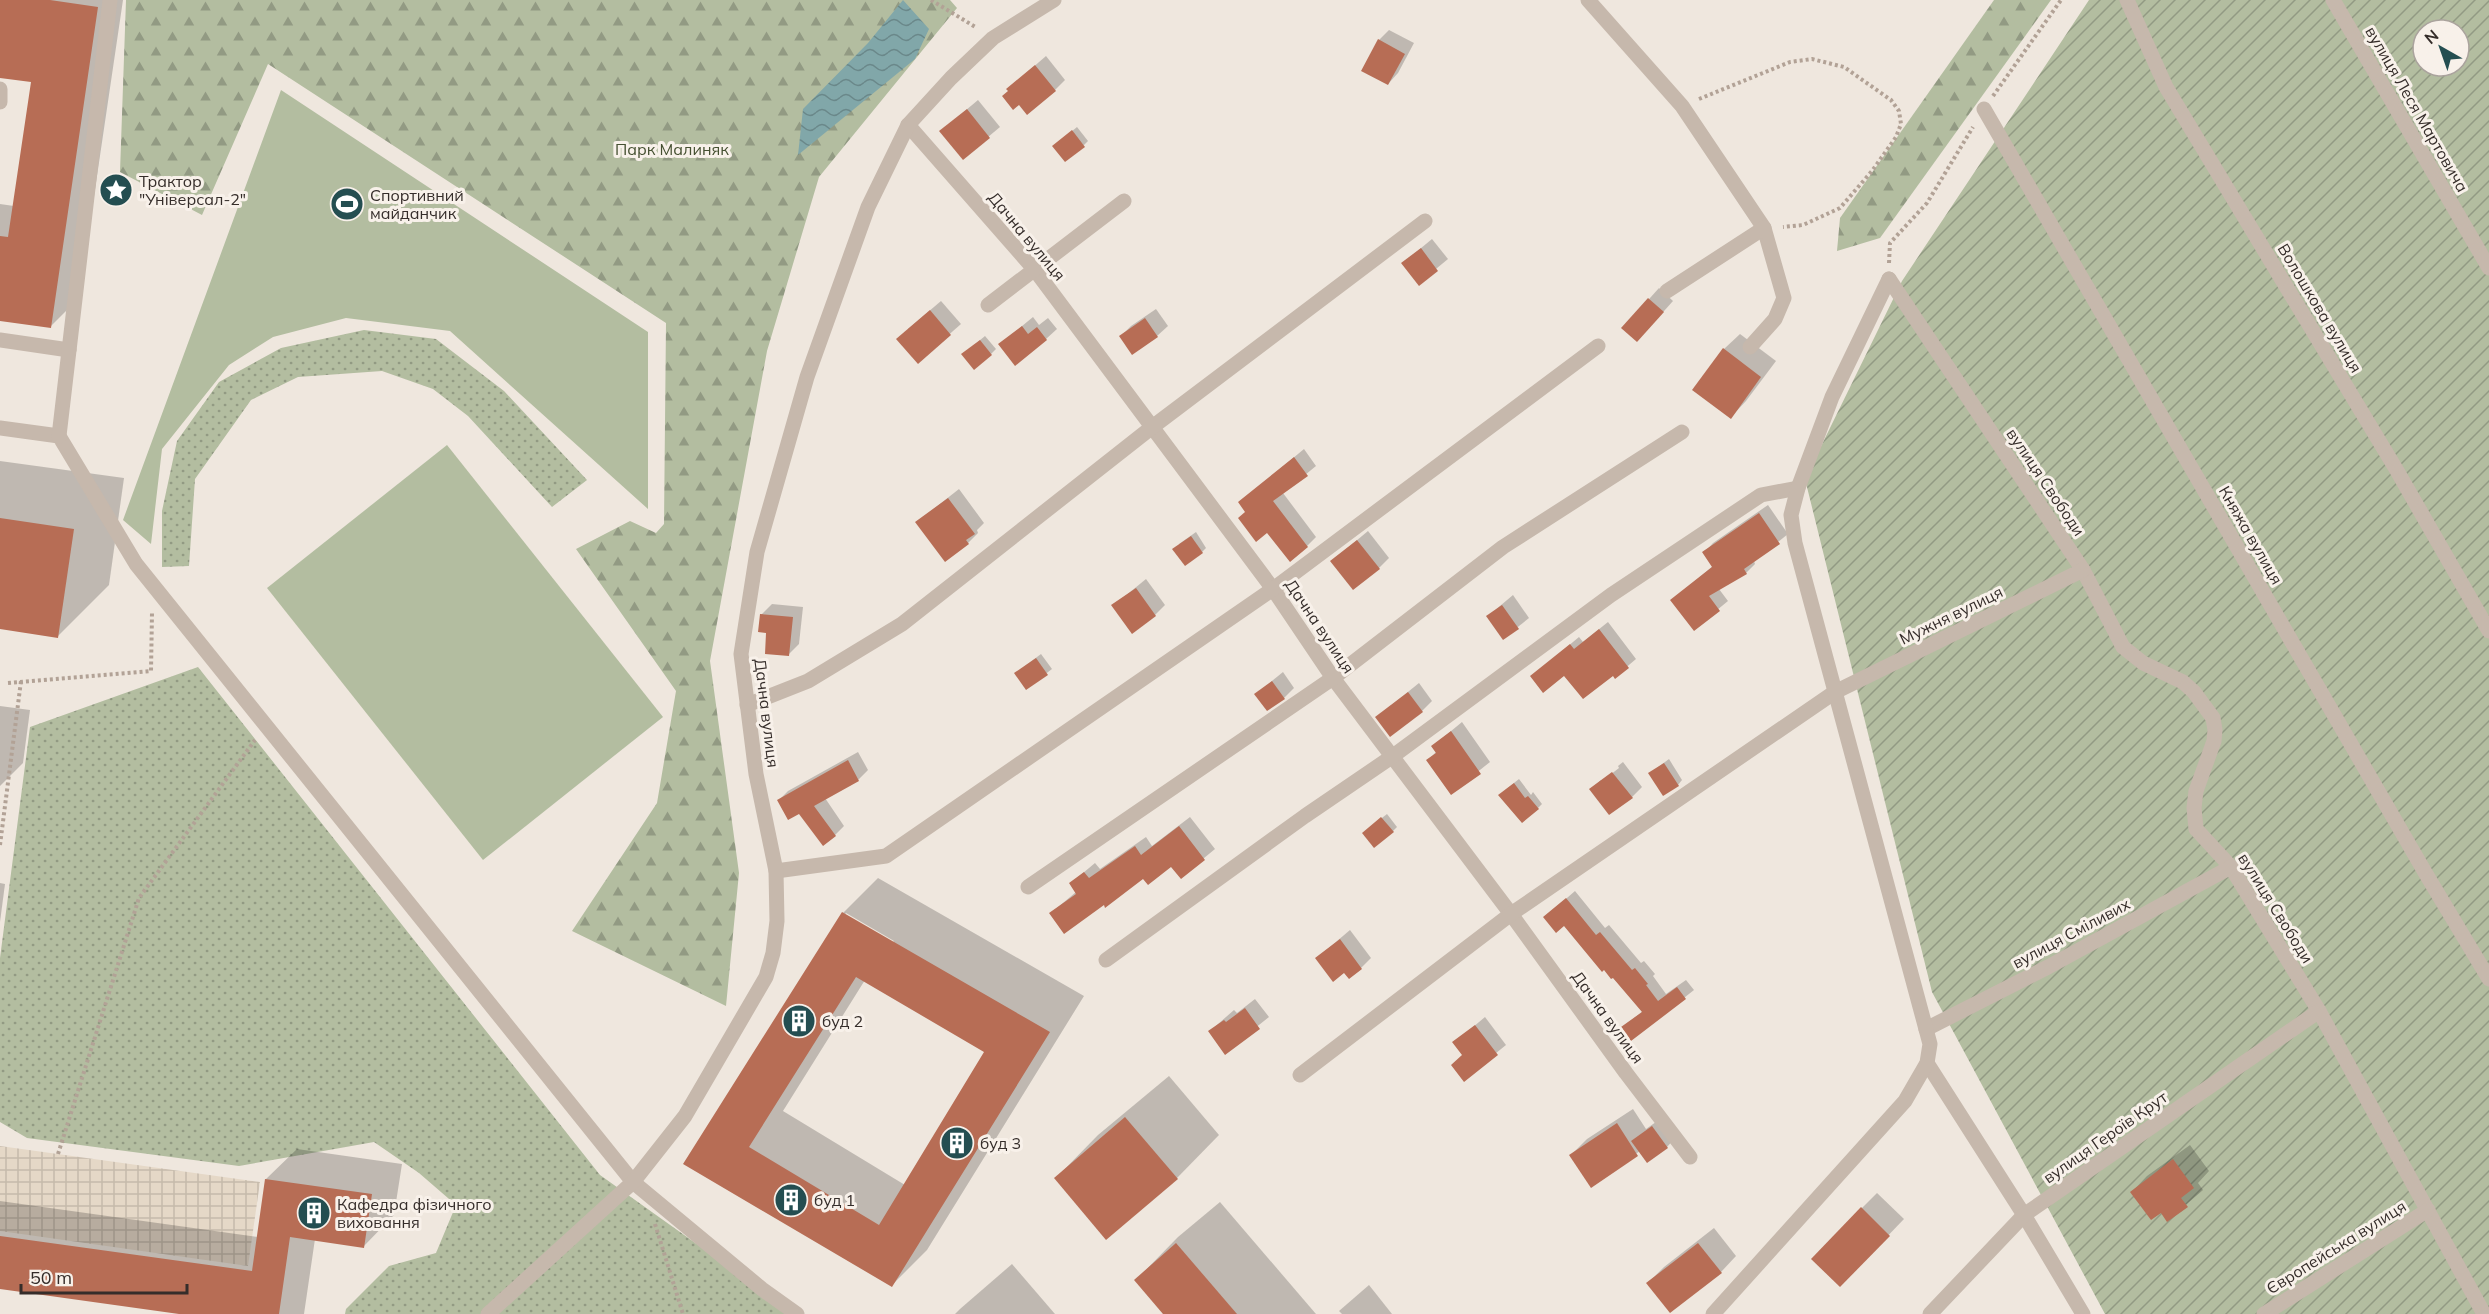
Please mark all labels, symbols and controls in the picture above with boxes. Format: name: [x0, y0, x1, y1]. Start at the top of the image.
north arrow: [2411, 18, 2471, 78]
street label: вулиця Леся Мартовича: [2361, 23, 2473, 195]
text: N: [2420, 25, 2442, 48]
park label: Парк Малиняк: [615, 139, 729, 159]
place label: Трактор "Універсал-2": [139, 171, 246, 209]
place icon: Трактор "Універсал-2": [98, 172, 134, 208]
place label: Спортивний майданчик: [370, 185, 464, 223]
sports icon: Спортивний майданчик: [329, 186, 365, 222]
street label: Дачна вулиця: [984, 188, 1070, 284]
street label: Волошкова вулиця: [2274, 240, 2366, 376]
street label: вулиця Свободи: [2003, 424, 2089, 540]
street label: Княжа вулиця: [2215, 482, 2287, 588]
street label: Дачна вулиця: [1281, 575, 1359, 677]
street label: Мужня вулиця: [1896, 581, 2006, 649]
street label: Дачна вулиця: [750, 657, 784, 769]
street label: вулиця Свободи: [2234, 849, 2318, 967]
street label: вулиця Сміливих: [2009, 893, 2134, 972]
street label: Дачна вулиця: [1568, 967, 1648, 1067]
building icon: буд 2: [781, 1003, 817, 1039]
place label: буд 2: [822, 1011, 863, 1031]
street label: вулиця Героїв Крут: [2039, 1086, 2171, 1187]
building icon: буд 3: [939, 1125, 975, 1161]
place label: буд 3: [980, 1133, 1021, 1153]
building icon: буд 1: [773, 1182, 809, 1218]
place label: буд 1: [814, 1190, 855, 1210]
place label: Кафедра фізичного виховання: [337, 1194, 492, 1232]
building icon: Кафедра фізичного виховання: [296, 1195, 332, 1231]
street label: Європейська вулиця: [2262, 1196, 2410, 1298]
scale bar: [21, 1257, 188, 1295]
text: 50 m: [30, 1266, 72, 1289]

